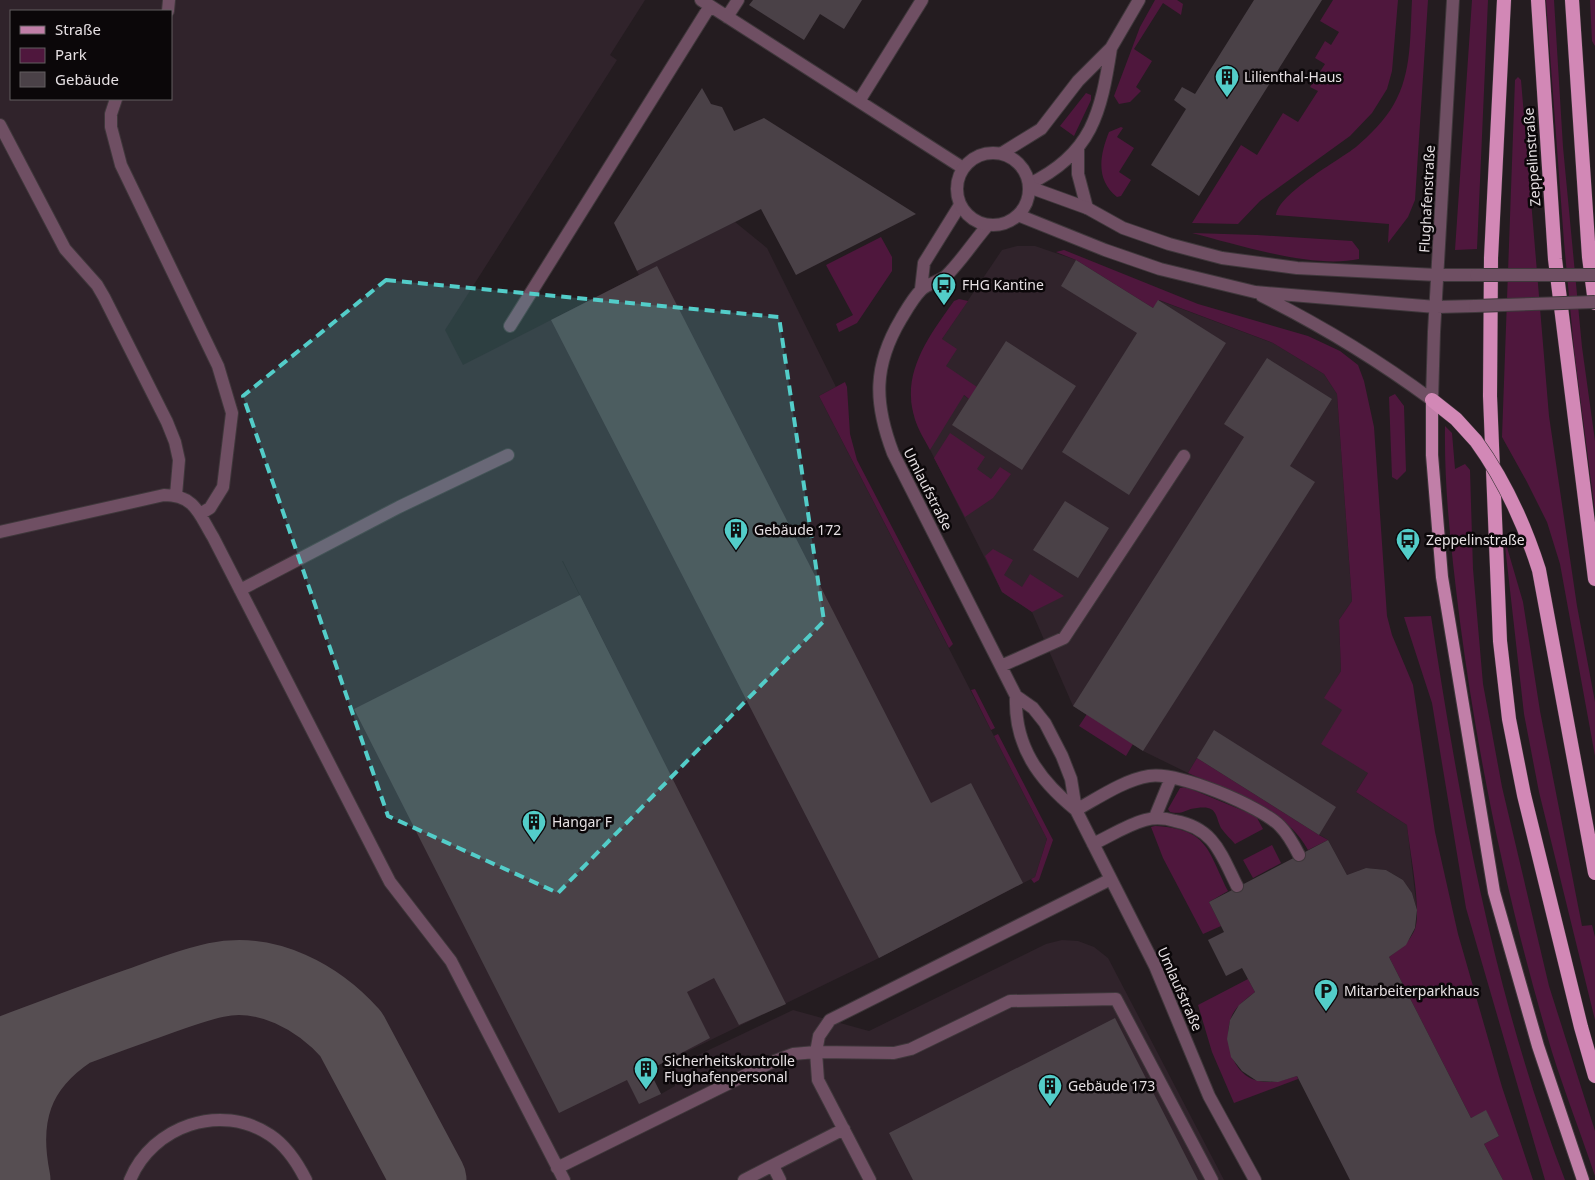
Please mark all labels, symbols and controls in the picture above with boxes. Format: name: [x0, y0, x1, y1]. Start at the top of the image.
legend: [10, 10, 172, 100]
text: Straße: [55, 19, 101, 39]
text: Park: [55, 44, 87, 64]
building icon: Lilienthal-Haus: [1214, 64, 1240, 98]
place label: Lilienthal-Haus: [1244, 67, 1342, 86]
text: Gebäude: [55, 69, 119, 89]
street label: Zeppelinstraße: [1519, 107, 1544, 207]
street label: Flughafenstraße: [1414, 145, 1439, 253]
bus stop icon: FHG Kantine: [931, 272, 957, 306]
place label: FHG Kantine: [962, 275, 1044, 294]
street label: Umlaufstraße: [900, 444, 957, 533]
building icon: Gebäude 172: [723, 517, 749, 551]
place label: Gebäude 172: [754, 520, 841, 539]
bus stop icon: Zeppelinstraße: [1395, 527, 1421, 561]
place label: Zeppelinstraße: [1426, 530, 1525, 549]
building icon: Hangar F: [521, 809, 547, 843]
place label: Hangar F: [552, 812, 612, 831]
street label: Umlaufstraße: [1153, 944, 1208, 1034]
parking icon: Mitarbeiterparkhaus: [1313, 978, 1339, 1012]
place label: Mitarbeiterparkhaus: [1344, 981, 1480, 1000]
place label: Sicherheitskontrolle Flughafenpersonal: [664, 1051, 795, 1086]
building icon: Sicherheitskontrolle Flughafenpersonal: [633, 1056, 659, 1090]
building icon: Gebäude 173: [1037, 1073, 1063, 1107]
place label: Gebäude 173: [1068, 1076, 1155, 1095]

